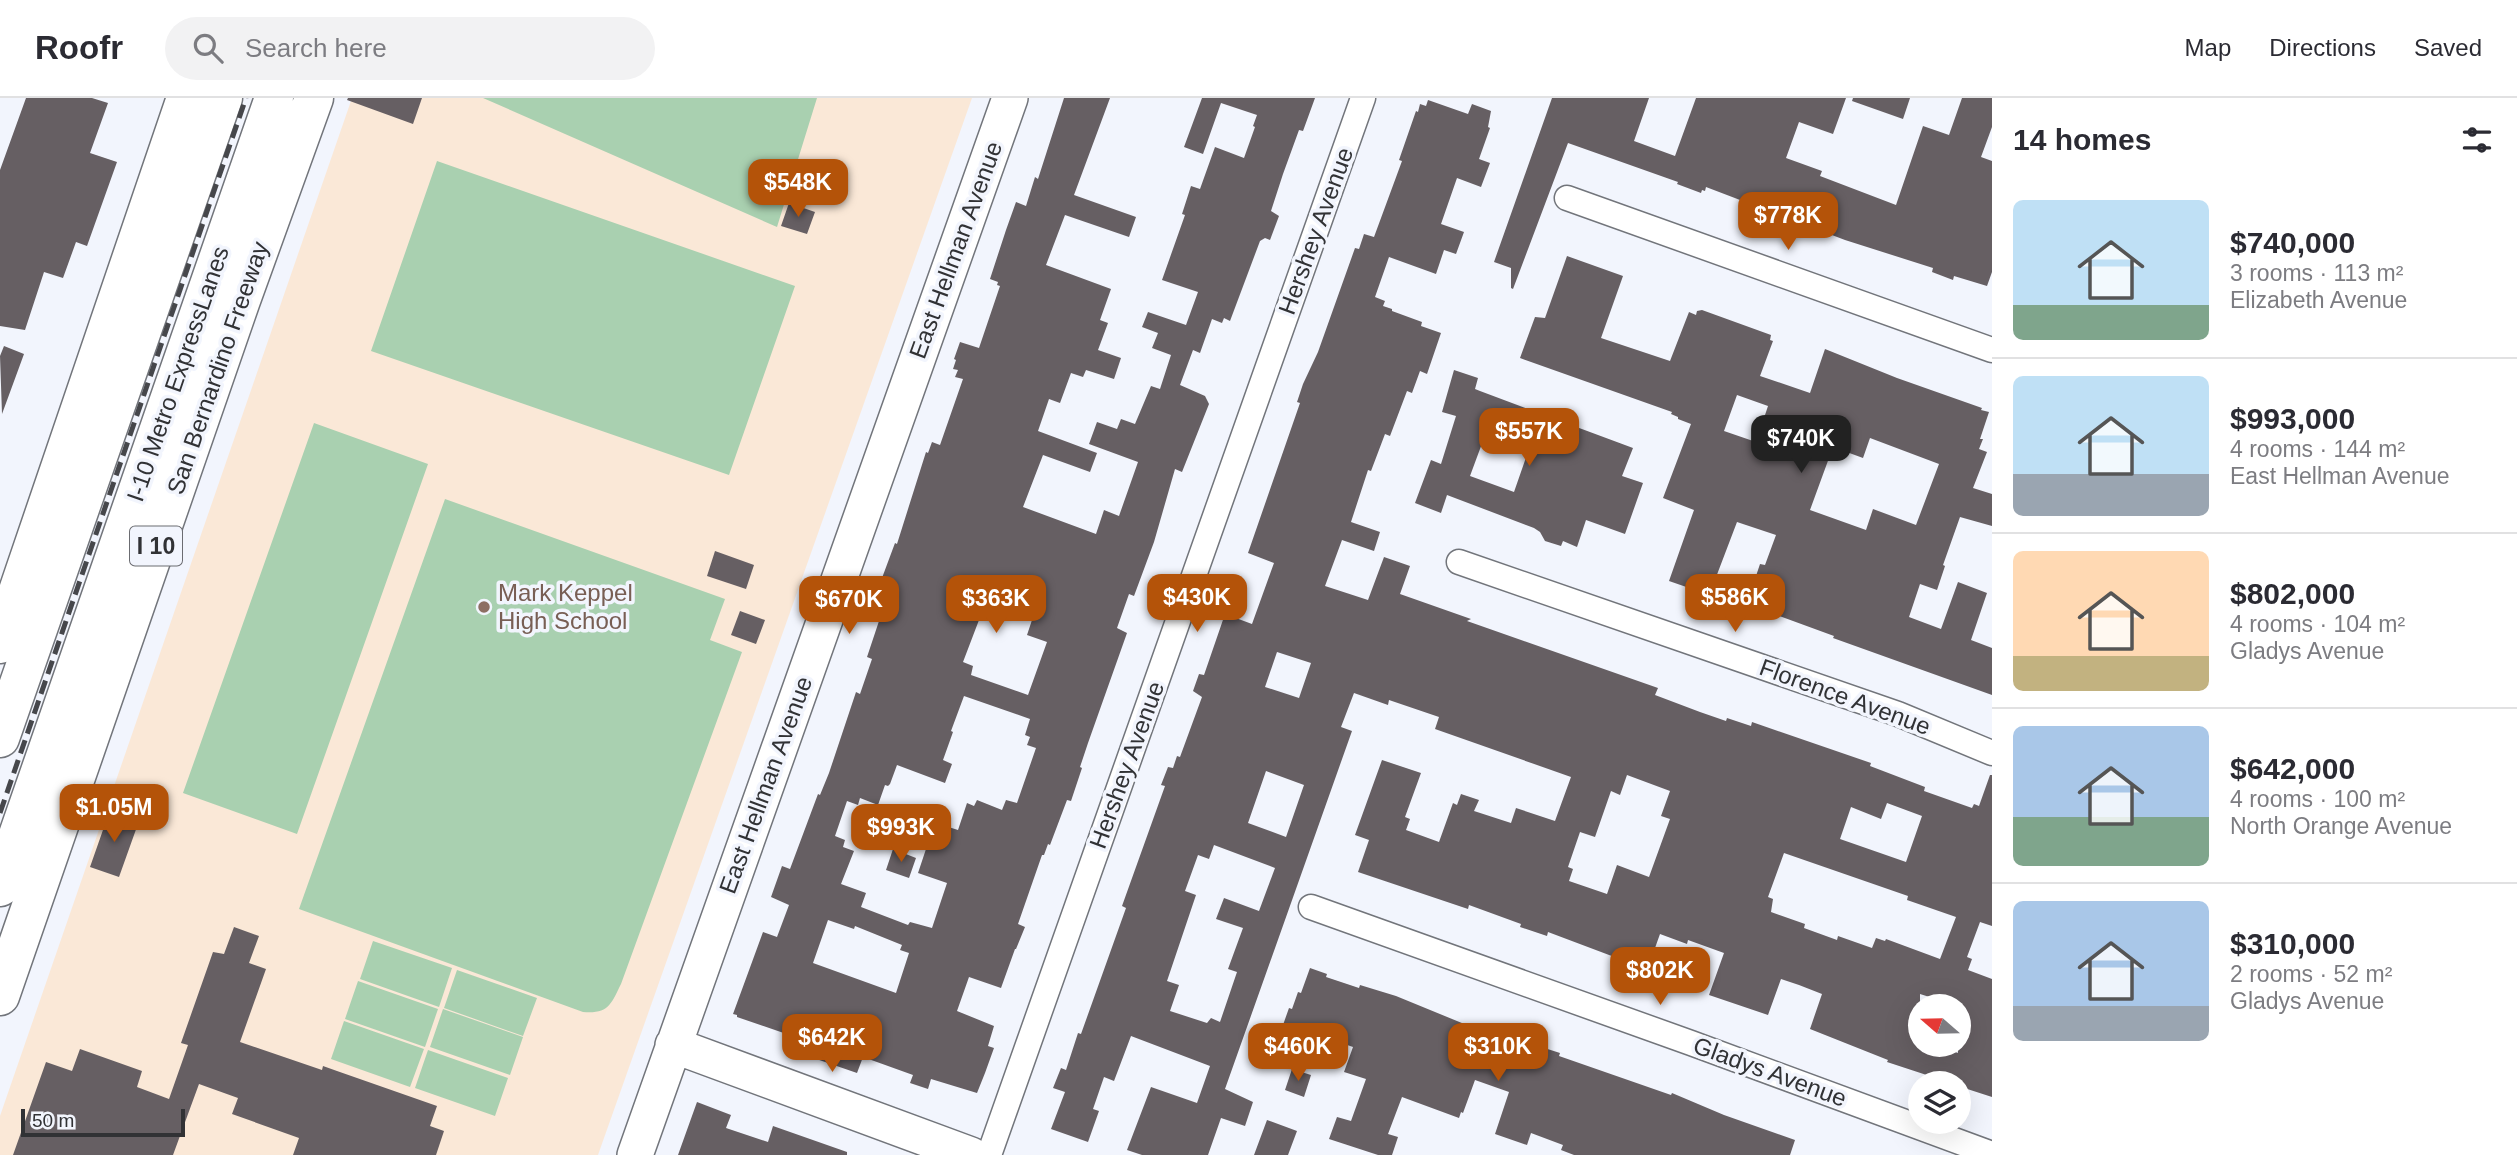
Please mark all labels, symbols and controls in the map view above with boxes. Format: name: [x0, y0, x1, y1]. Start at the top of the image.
search box: [165, 17, 655, 80]
text: Roofr: [35, 29, 123, 66]
icon: search: [189, 29, 227, 67]
text: Search here: [245, 33, 387, 63]
text: Map: [2185, 34, 2231, 61]
text: Directions: [2269, 34, 2376, 61]
text: Saved: [2414, 34, 2482, 61]
icon: filters: [2458, 121, 2496, 159]
text: 14 homes: [2013, 123, 2151, 156]
street label: East Hellman Avenue: [904, 138, 1007, 362]
street label: Hershey Avenue: [1273, 144, 1358, 318]
pin: $548K: [749, 159, 847, 219]
text: $548K: [764, 169, 832, 195]
pin: $778K: [1739, 192, 1837, 252]
text: $778K: [1754, 202, 1822, 228]
text: $740,000: [2230, 226, 2355, 259]
icon: home: [2069, 228, 2153, 312]
street label: San Bernardino Freeway: [162, 238, 274, 498]
street label: I-10 Metro ExpressLanes: [121, 243, 234, 505]
text: 3 rooms · 113 m²: [2230, 260, 2403, 286]
text: Elizabeth Avenue: [2230, 287, 2407, 313]
text: $993,000: [2230, 402, 2355, 435]
icon: home: [2069, 404, 2153, 488]
pin: $557K: [1480, 408, 1578, 468]
pin: $740K: [1752, 416, 1850, 475]
text: $557K: [1495, 418, 1563, 444]
text: $740K: [1767, 425, 1835, 451]
text: 4 rooms · 144 m²: [2230, 436, 2405, 462]
text: East Hellman Avenue: [2230, 463, 2450, 489]
road number: I 10: [130, 526, 182, 566]
pin: $430K: [1148, 574, 1246, 634]
pin: $586K: [1686, 574, 1784, 634]
pin: $363K: [947, 575, 1045, 635]
pin: $670K: [800, 576, 898, 636]
text: $802,000: [2230, 577, 2355, 610]
place label: Mark Keppel High School: [498, 579, 633, 634]
icon: home: [2069, 579, 2153, 663]
text: $430K: [1163, 584, 1231, 610]
text: $586K: [1701, 584, 1769, 610]
text: $363K: [962, 585, 1030, 611]
text: $670K: [815, 586, 883, 612]
marker: Mark Keppel High School: [476, 599, 492, 615]
text: 4 rooms · 104 m²: [2230, 611, 2405, 637]
text: Gladys Avenue: [2230, 638, 2384, 664]
street label: Florence Avenue: [1756, 653, 1934, 740]
street label: East Hellman Avenue: [714, 673, 817, 897]
street label: Hershey Avenue: [1084, 678, 1169, 852]
text: $642,000: [2230, 752, 2355, 785]
icon: home: [2069, 754, 2153, 838]
pin: $1.05M: [57, 784, 171, 844]
text: 4 rooms · 100 m²: [2230, 786, 2405, 812]
text: $1.05M: [76, 794, 152, 820]
pin: $993K: [852, 804, 950, 864]
text: North Orange Avenue: [2230, 813, 2452, 839]
text: $993K: [867, 814, 935, 840]
text: $310,000: [2230, 927, 2355, 960]
icon: home: [2069, 929, 2153, 1013]
pin: $802K: [1611, 948, 1709, 1007]
text: $802K: [1626, 957, 1694, 983]
text: 2 rooms · 52 m²: [2230, 961, 2392, 987]
text: Gladys Avenue: [2230, 988, 2384, 1014]
north arrow: [1908, 994, 1970, 1057]
map controls: [1908, 994, 1971, 1134]
pin: $642K: [783, 1014, 881, 1074]
text: $642K: [798, 1024, 866, 1050]
pin: $460K: [1249, 1024, 1347, 1083]
pin: $310K: [1449, 1024, 1547, 1083]
street label: Gladys Avenue: [1690, 1031, 1850, 1112]
text: $460K: [1264, 1033, 1332, 1059]
text: $310K: [1464, 1033, 1532, 1059]
button: layers: [1908, 1071, 1971, 1134]
scale bar: [21, 1106, 186, 1138]
text: 50 m: [32, 1110, 74, 1131]

